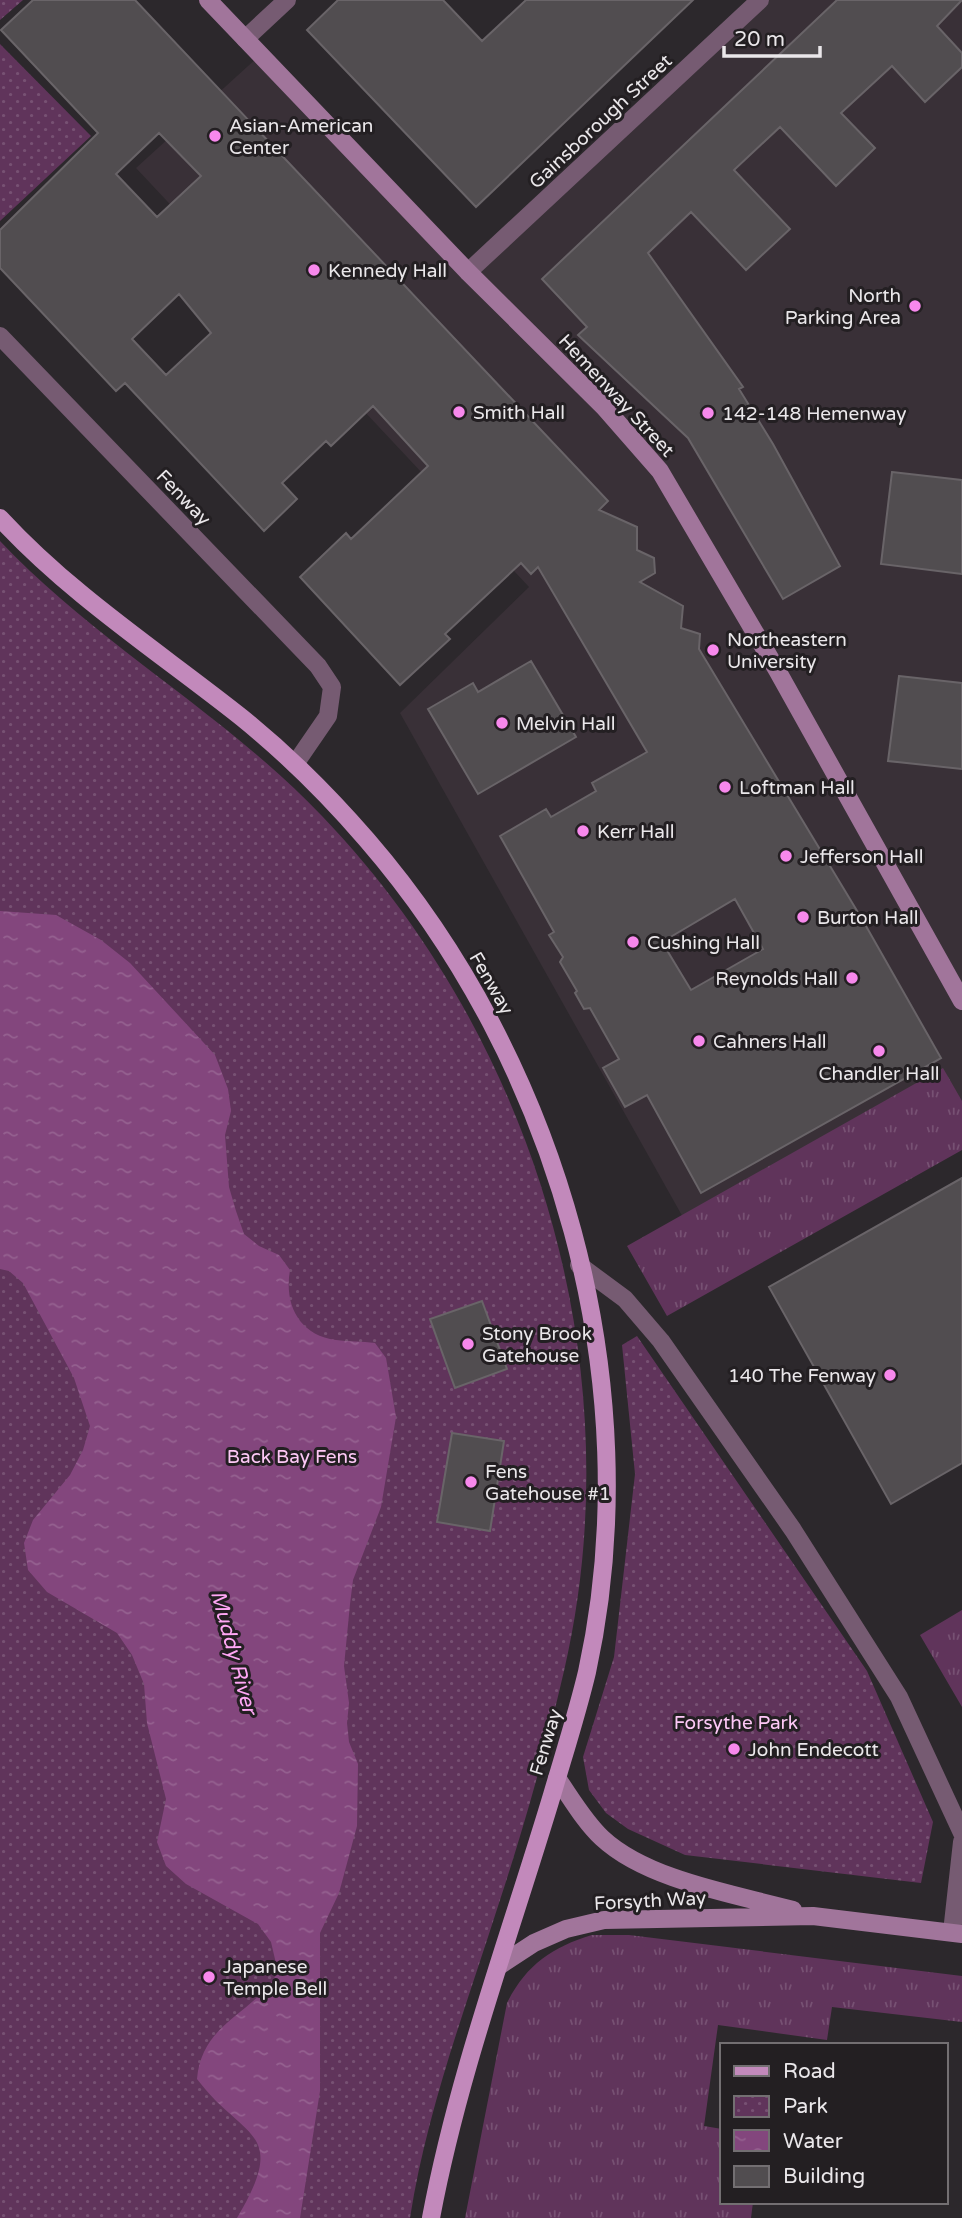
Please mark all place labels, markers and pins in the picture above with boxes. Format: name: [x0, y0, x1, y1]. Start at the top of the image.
place label: Asian-American Center: [229, 115, 373, 159]
marker: Asian-American Center: [207, 128, 223, 144]
place label: Kennedy Hall: [328, 260, 447, 282]
marker: Kennedy Hall: [306, 262, 322, 278]
place label: North Parking Area: [785, 285, 901, 329]
marker: North Parking Area: [907, 298, 923, 314]
place label: Smith Hall: [473, 402, 565, 424]
place label: 142-148 Hemenway: [722, 403, 906, 425]
marker: Smith Hall: [451, 404, 467, 420]
marker: 142-148 Hemenway: [700, 405, 716, 421]
place label: Northeastern University: [727, 629, 847, 673]
marker: Northeastern University: [705, 642, 721, 658]
place label: Melvin Hall: [516, 713, 615, 735]
marker: Melvin Hall: [494, 715, 510, 731]
place label: Loftman Hall: [739, 777, 855, 799]
marker: Loftman Hall: [717, 779, 733, 795]
place label: Kerr Hall: [597, 821, 674, 843]
marker: Kerr Hall: [575, 823, 591, 839]
place label: Jefferson Hall: [800, 846, 923, 868]
marker: Jefferson Hall: [778, 848, 794, 864]
place label: Burton Hall: [817, 907, 919, 929]
marker: Burton Hall: [795, 909, 811, 925]
place label: Cushing Hall: [647, 932, 760, 954]
marker: Cushing Hall: [625, 934, 641, 950]
place label: Reynolds Hall: [715, 968, 838, 990]
marker: Reynolds Hall: [844, 970, 860, 986]
place label: Cahners Hall: [713, 1031, 827, 1053]
marker: Cahners Hall: [691, 1033, 707, 1049]
marker: Chandler Hall: [871, 1043, 887, 1059]
place label: Chandler Hall: [818, 1063, 940, 1085]
place label: Stony Brook Gatehouse: [482, 1323, 592, 1367]
marker: Stony Brook Gatehouse: [460, 1336, 476, 1352]
place label: 140 The Fenway: [728, 1365, 876, 1387]
marker: 140 The Fenway: [882, 1367, 898, 1383]
place label: Fens Gatehouse #1: [485, 1461, 611, 1505]
marker: Fens Gatehouse #1: [463, 1474, 479, 1490]
place label: John Endecott: [748, 1739, 879, 1761]
marker: John Endecott: [726, 1741, 742, 1757]
place label: Japanese Temple Bell: [223, 1956, 327, 2000]
marker: Japanese Temple Bell: [201, 1969, 217, 1985]

